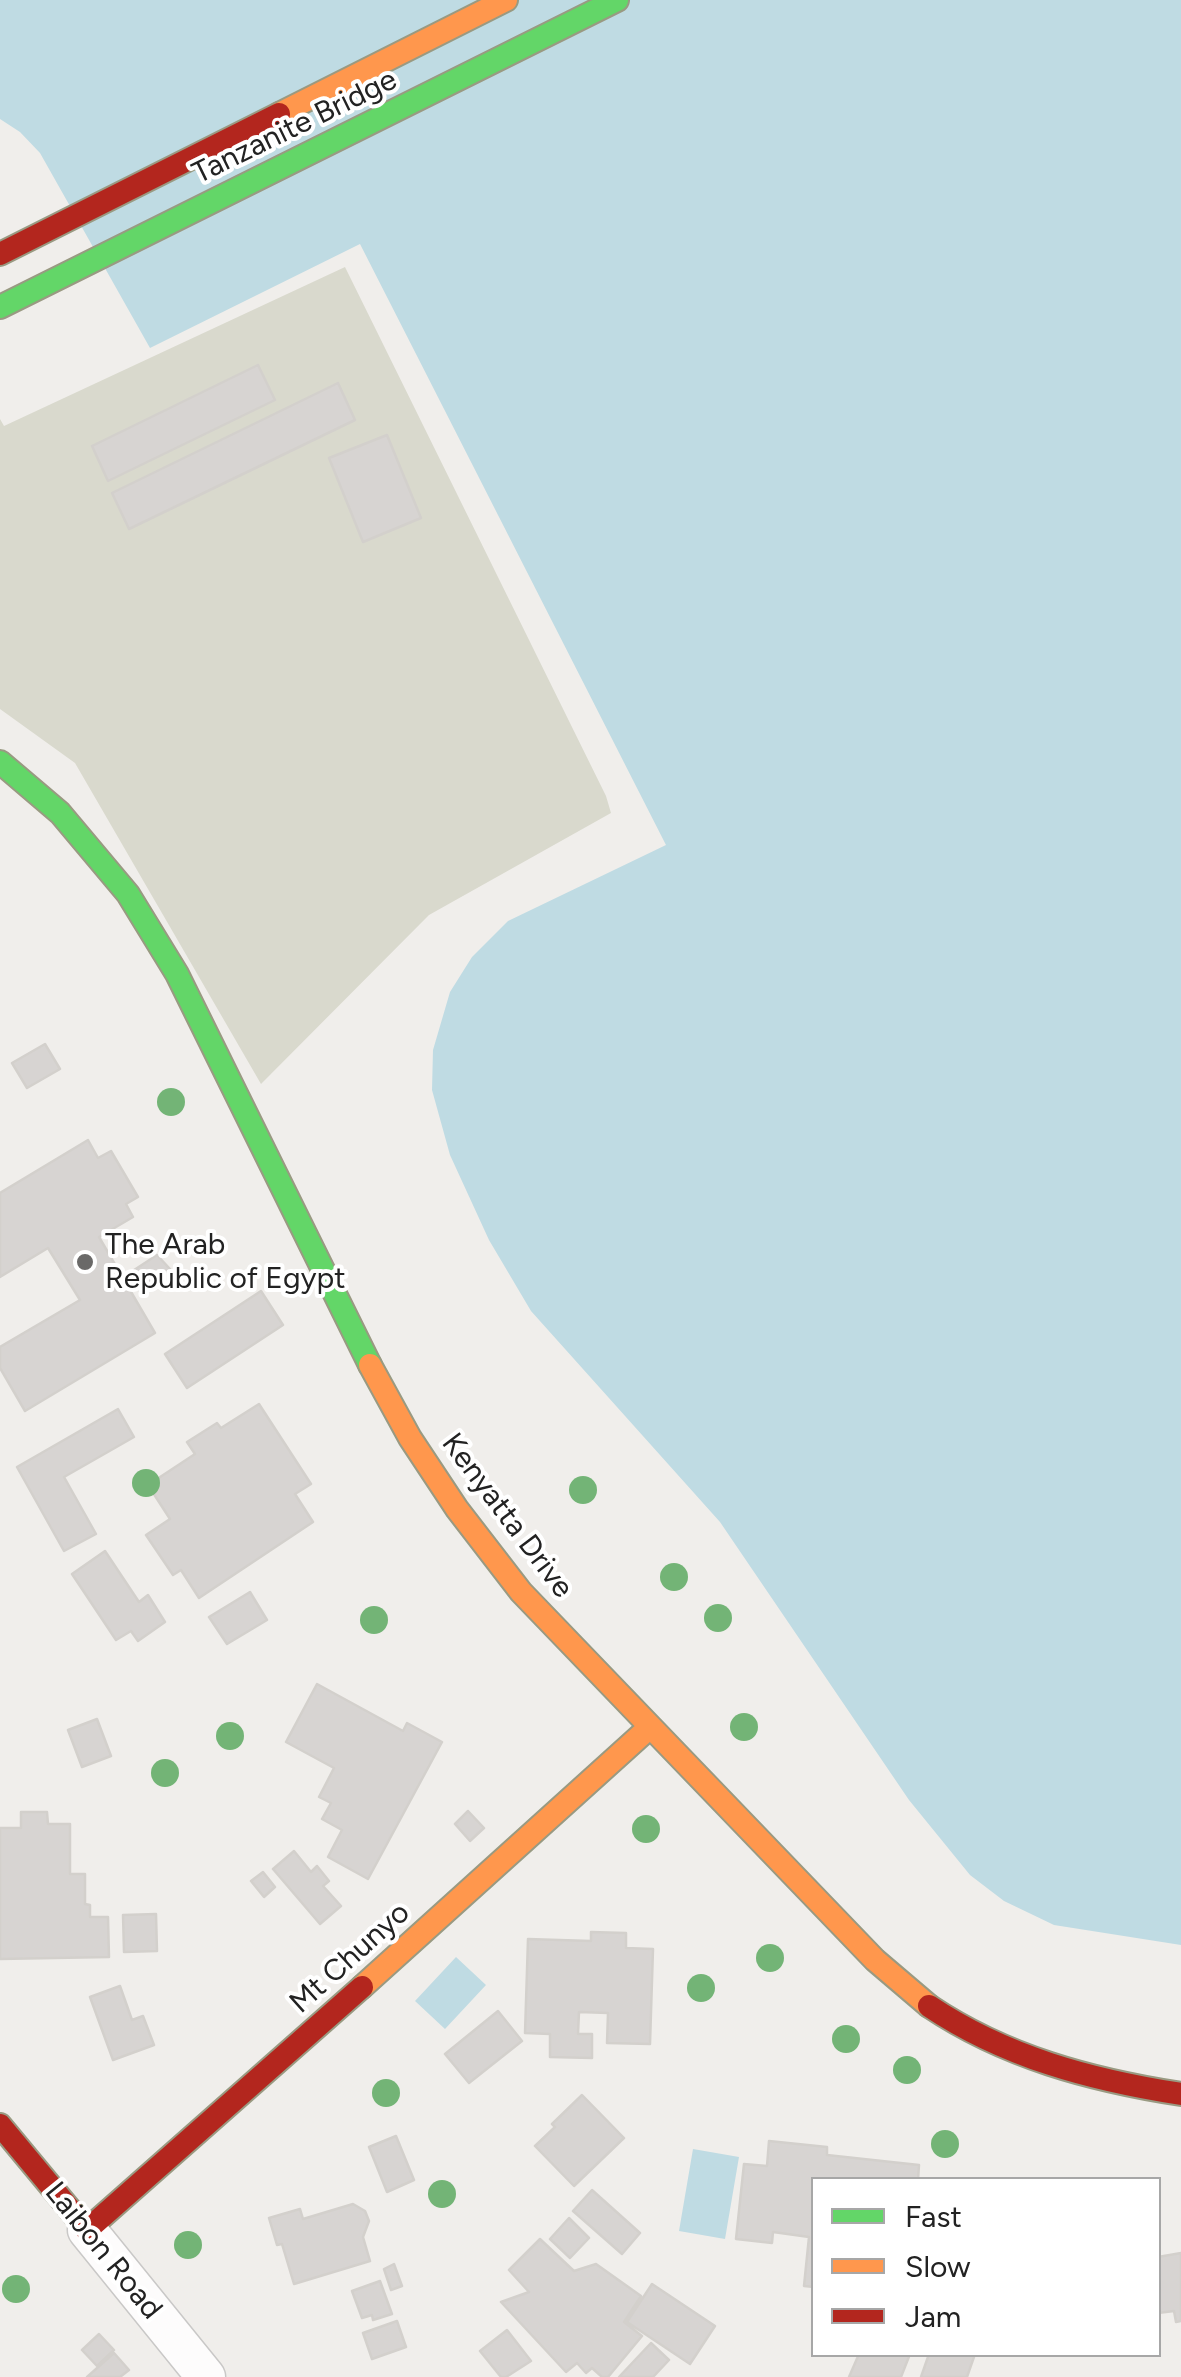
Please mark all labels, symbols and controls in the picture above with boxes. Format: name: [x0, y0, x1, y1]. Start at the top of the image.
street label: Tanzanite Bridge: [187, 62, 403, 192]
place label: The Arab Republic of Egypt: [105, 1227, 346, 1298]
marker: The Arab Republic of Egypt: [74, 1251, 96, 1273]
street label: Kenyatta Drive: [434, 1427, 580, 1605]
street label: Mt Chunyo: [283, 1895, 417, 2021]
street label: Laibon Road: [37, 2175, 169, 2327]
legend: [811, 2177, 1161, 2357]
text: Fast: [905, 2198, 962, 2235]
text: Slow: [905, 2248, 971, 2285]
text: Jam: [905, 2298, 961, 2335]

